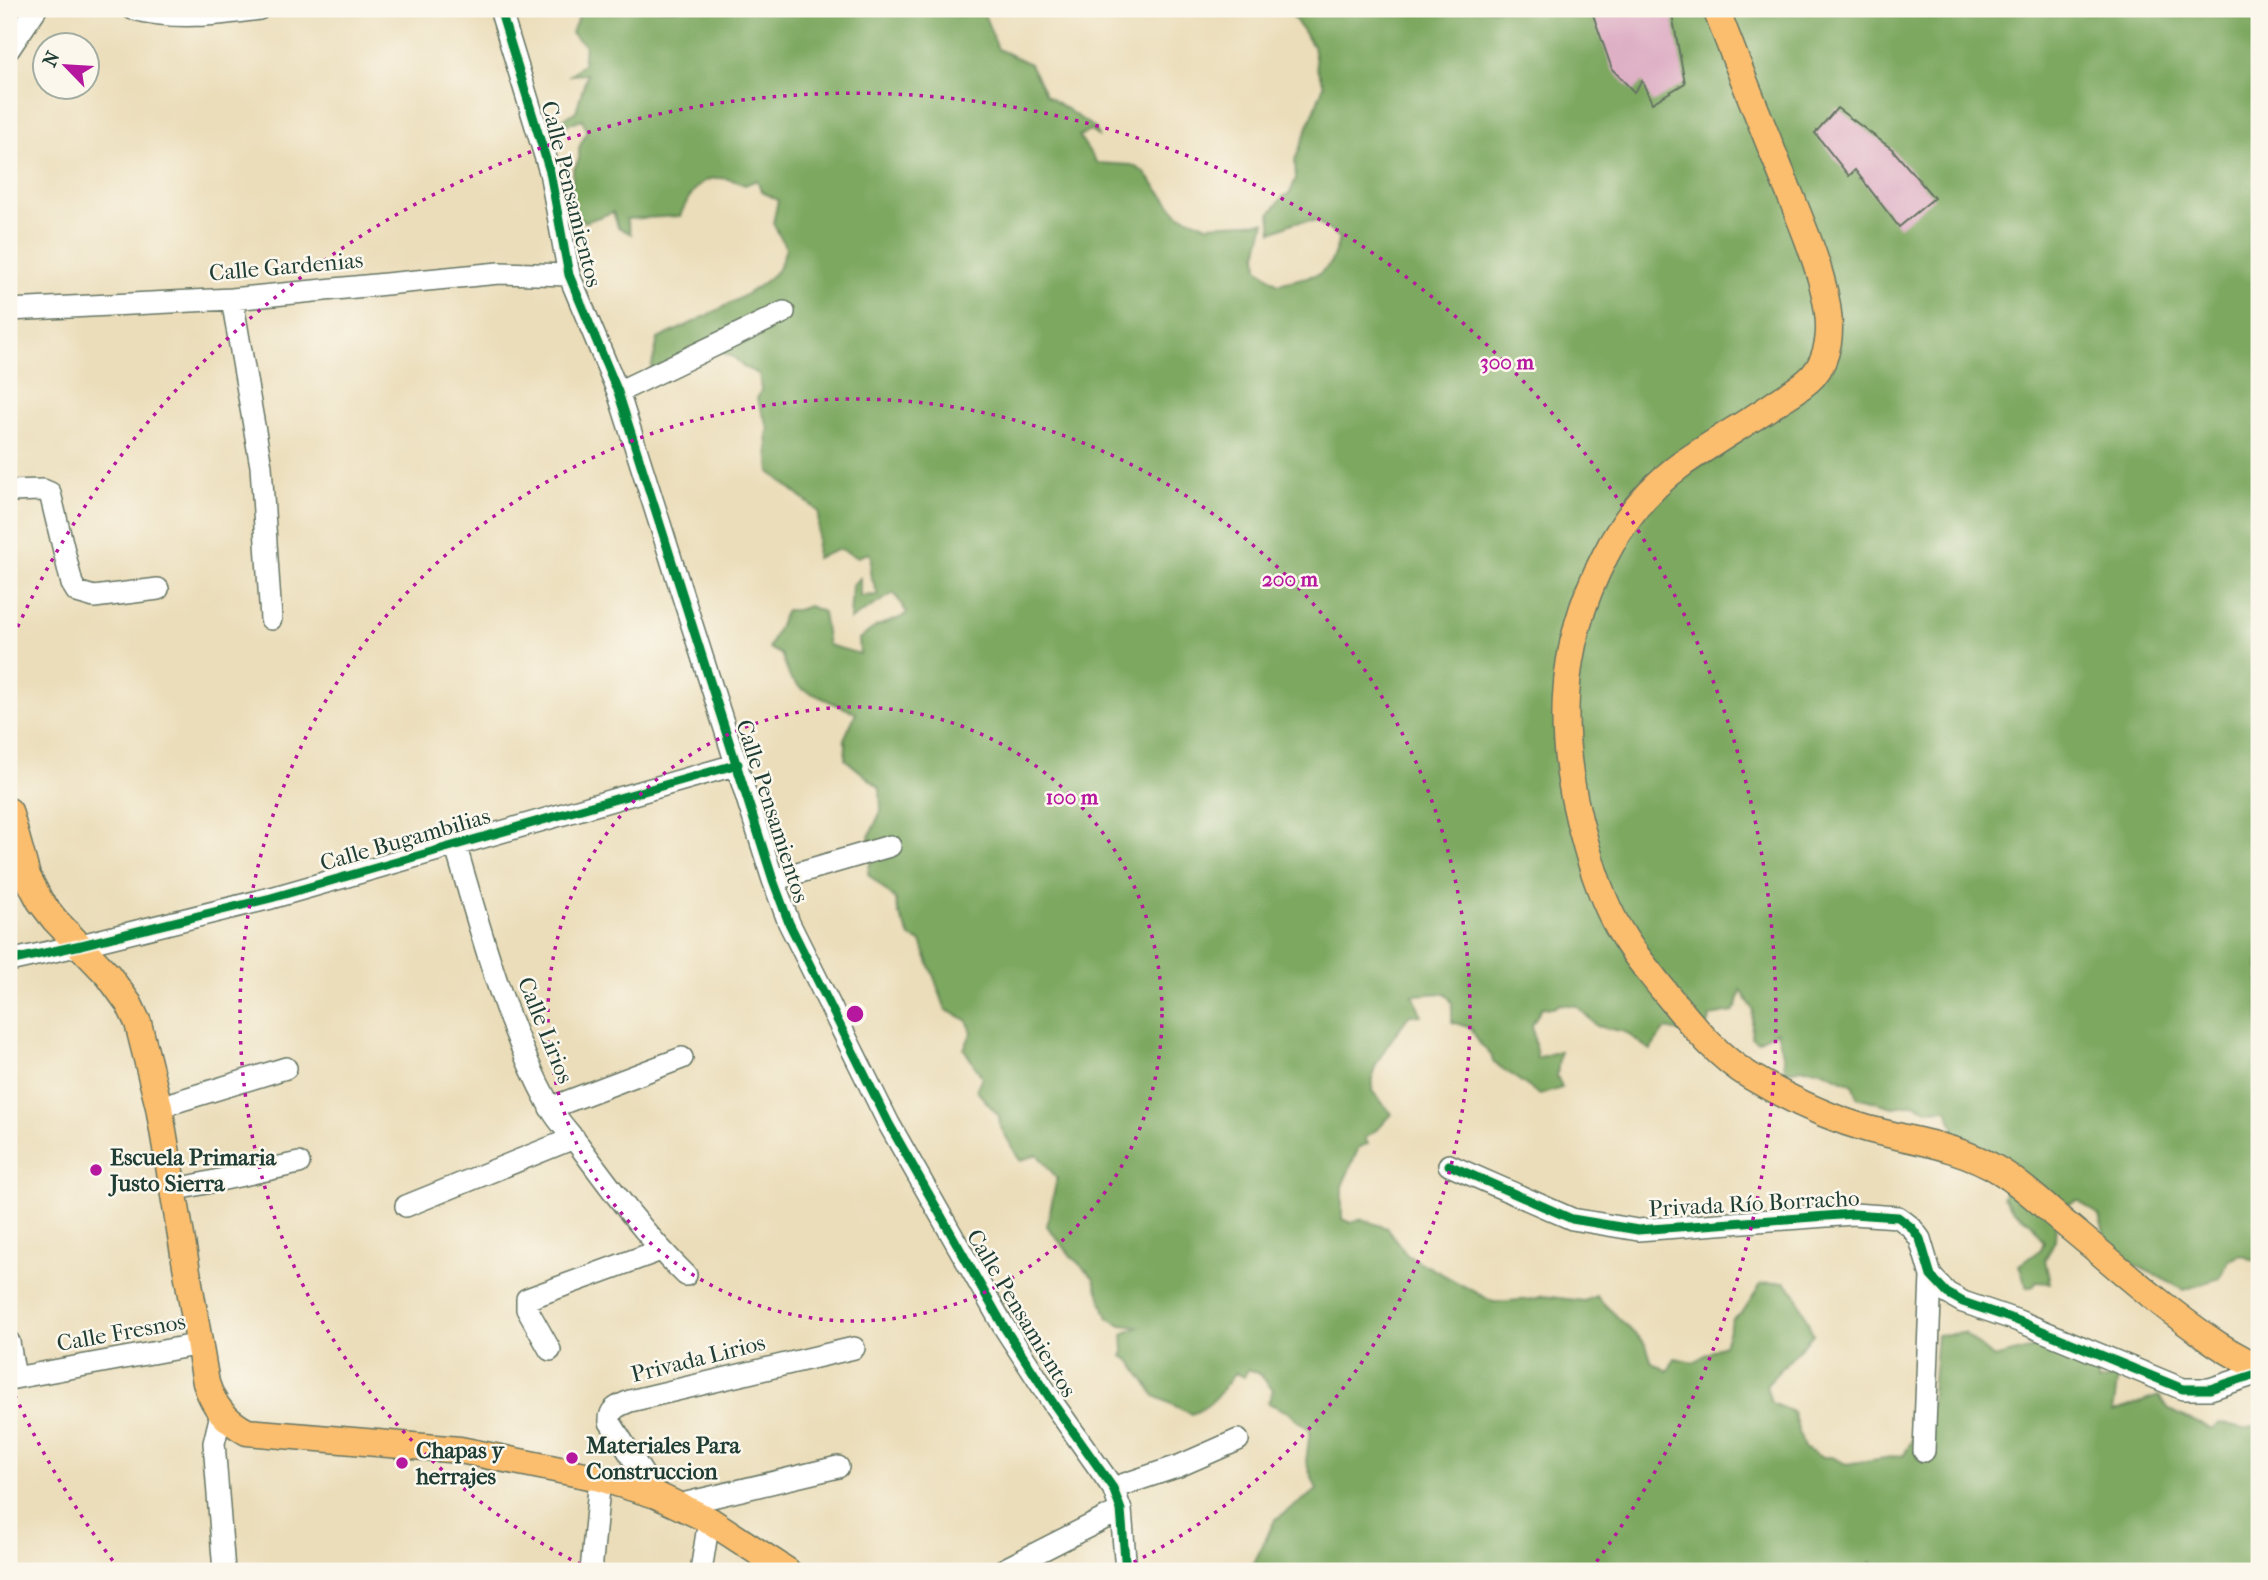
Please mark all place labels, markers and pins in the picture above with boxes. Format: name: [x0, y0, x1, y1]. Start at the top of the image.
centre of rings: [843, 1002, 867, 1026]
place label: Escuela Primaria Justo Sierra: [108, 1144, 278, 1197]
marker: Escuela Primaria Justo Sierra: [88, 1162, 104, 1178]
place label: Materiales Para Construccion: [586, 1432, 742, 1485]
place label: Chapas y herrajes: [415, 1437, 506, 1490]
marker: Materiales Para Construccion: [564, 1450, 580, 1466]
marker: Chapas y herrajes: [394, 1455, 410, 1471]

